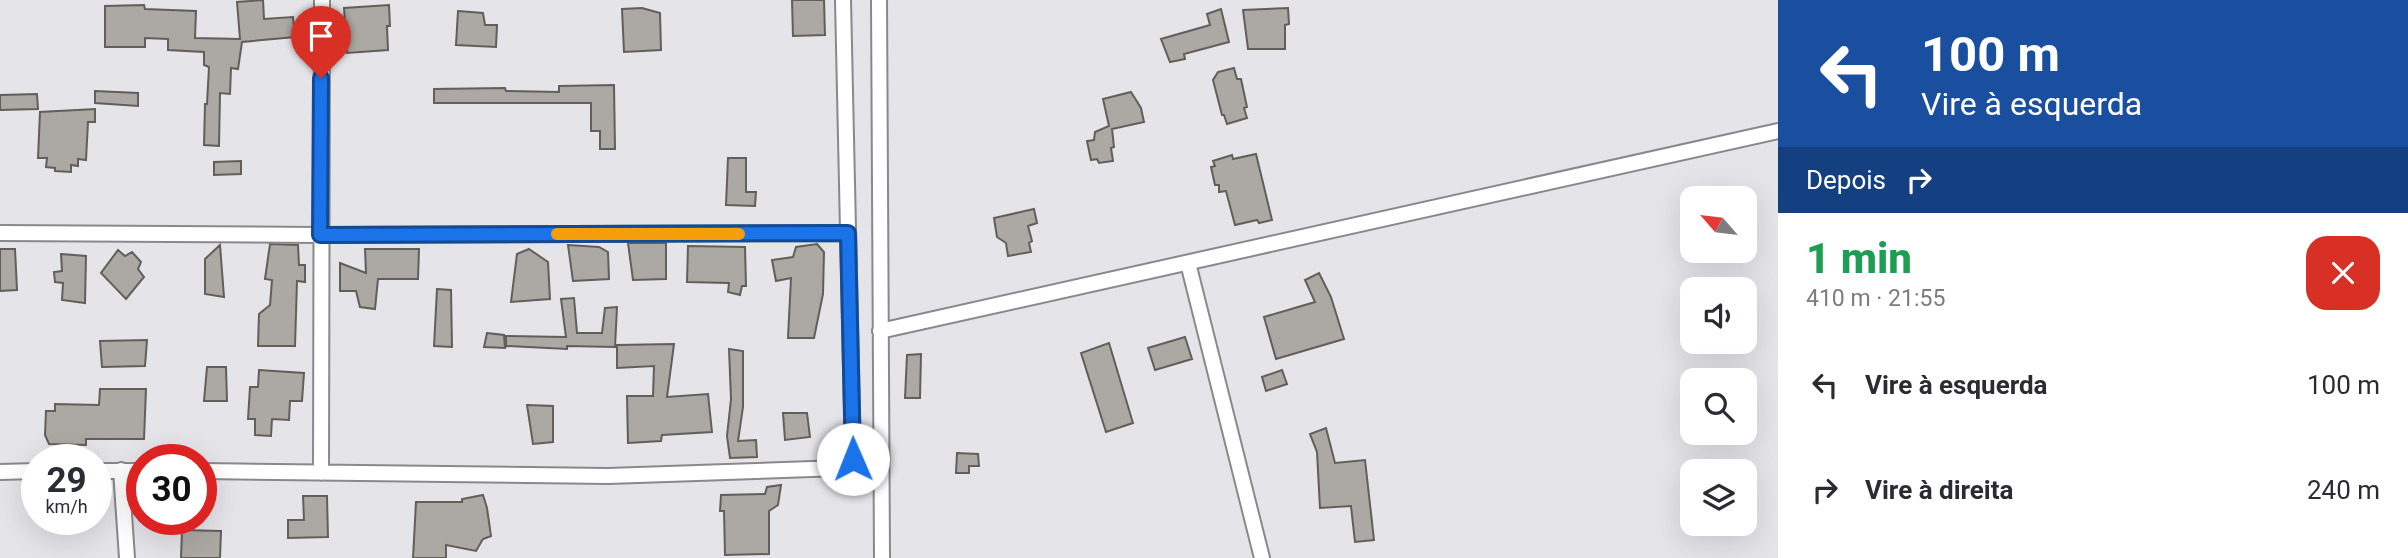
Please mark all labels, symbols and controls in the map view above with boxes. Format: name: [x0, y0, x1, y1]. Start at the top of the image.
pin: [291, 6, 351, 78]
icon: arrive: [302, 17, 340, 55]
text: 100 m: [1921, 26, 2060, 83]
icon: left: [1806, 28, 1897, 119]
text: Vire à esquerda: [1921, 85, 2142, 123]
icon: right: [1900, 161, 1938, 199]
text: Depois: [1806, 165, 1886, 195]
north arrow: [1680, 186, 1757, 262]
map controls: [1680, 186, 1757, 536]
text: 1 min: [1806, 234, 1912, 283]
button: close: [2306, 236, 2380, 310]
button: sound: [1680, 277, 1757, 354]
text: 410 m · 21:55: [1806, 285, 1945, 312]
icon: left: [1806, 366, 1844, 404]
button: search: [1680, 368, 1757, 445]
text: Vire à esquerda: [1865, 370, 2048, 400]
text: 100 m: [2307, 370, 2380, 400]
position arrow: [816, 422, 890, 496]
speed limit sign: 30: [126, 444, 217, 535]
button: layers: [1680, 459, 1757, 536]
text: 29: [46, 460, 87, 501]
icon: right: [1806, 471, 1844, 509]
text: Vire à direita: [1865, 475, 2013, 505]
text: 240 m: [2307, 475, 2380, 505]
text: km/h: [45, 496, 88, 517]

